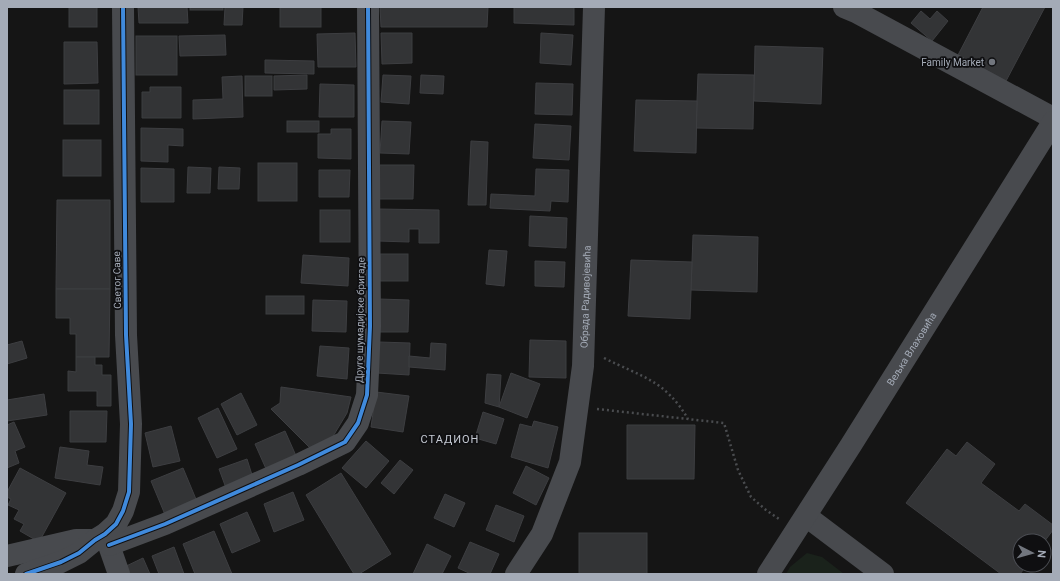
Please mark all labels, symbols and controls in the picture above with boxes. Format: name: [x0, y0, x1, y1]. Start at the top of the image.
place label: Family Market: [921, 57, 984, 68]
marker: Family Market: [987, 57, 997, 67]
street label: Обрада Радивојевића: [578, 245, 592, 348]
street label: Светог Саве: [111, 251, 123, 309]
street label: Друге шумадијске бригаде: [353, 257, 367, 383]
street label: Вељка Влаховића: [884, 310, 938, 387]
district label: СТАДИОН: [421, 433, 479, 446]
north arrow: [1012, 533, 1052, 573]
text: N: [1035, 549, 1048, 559]

